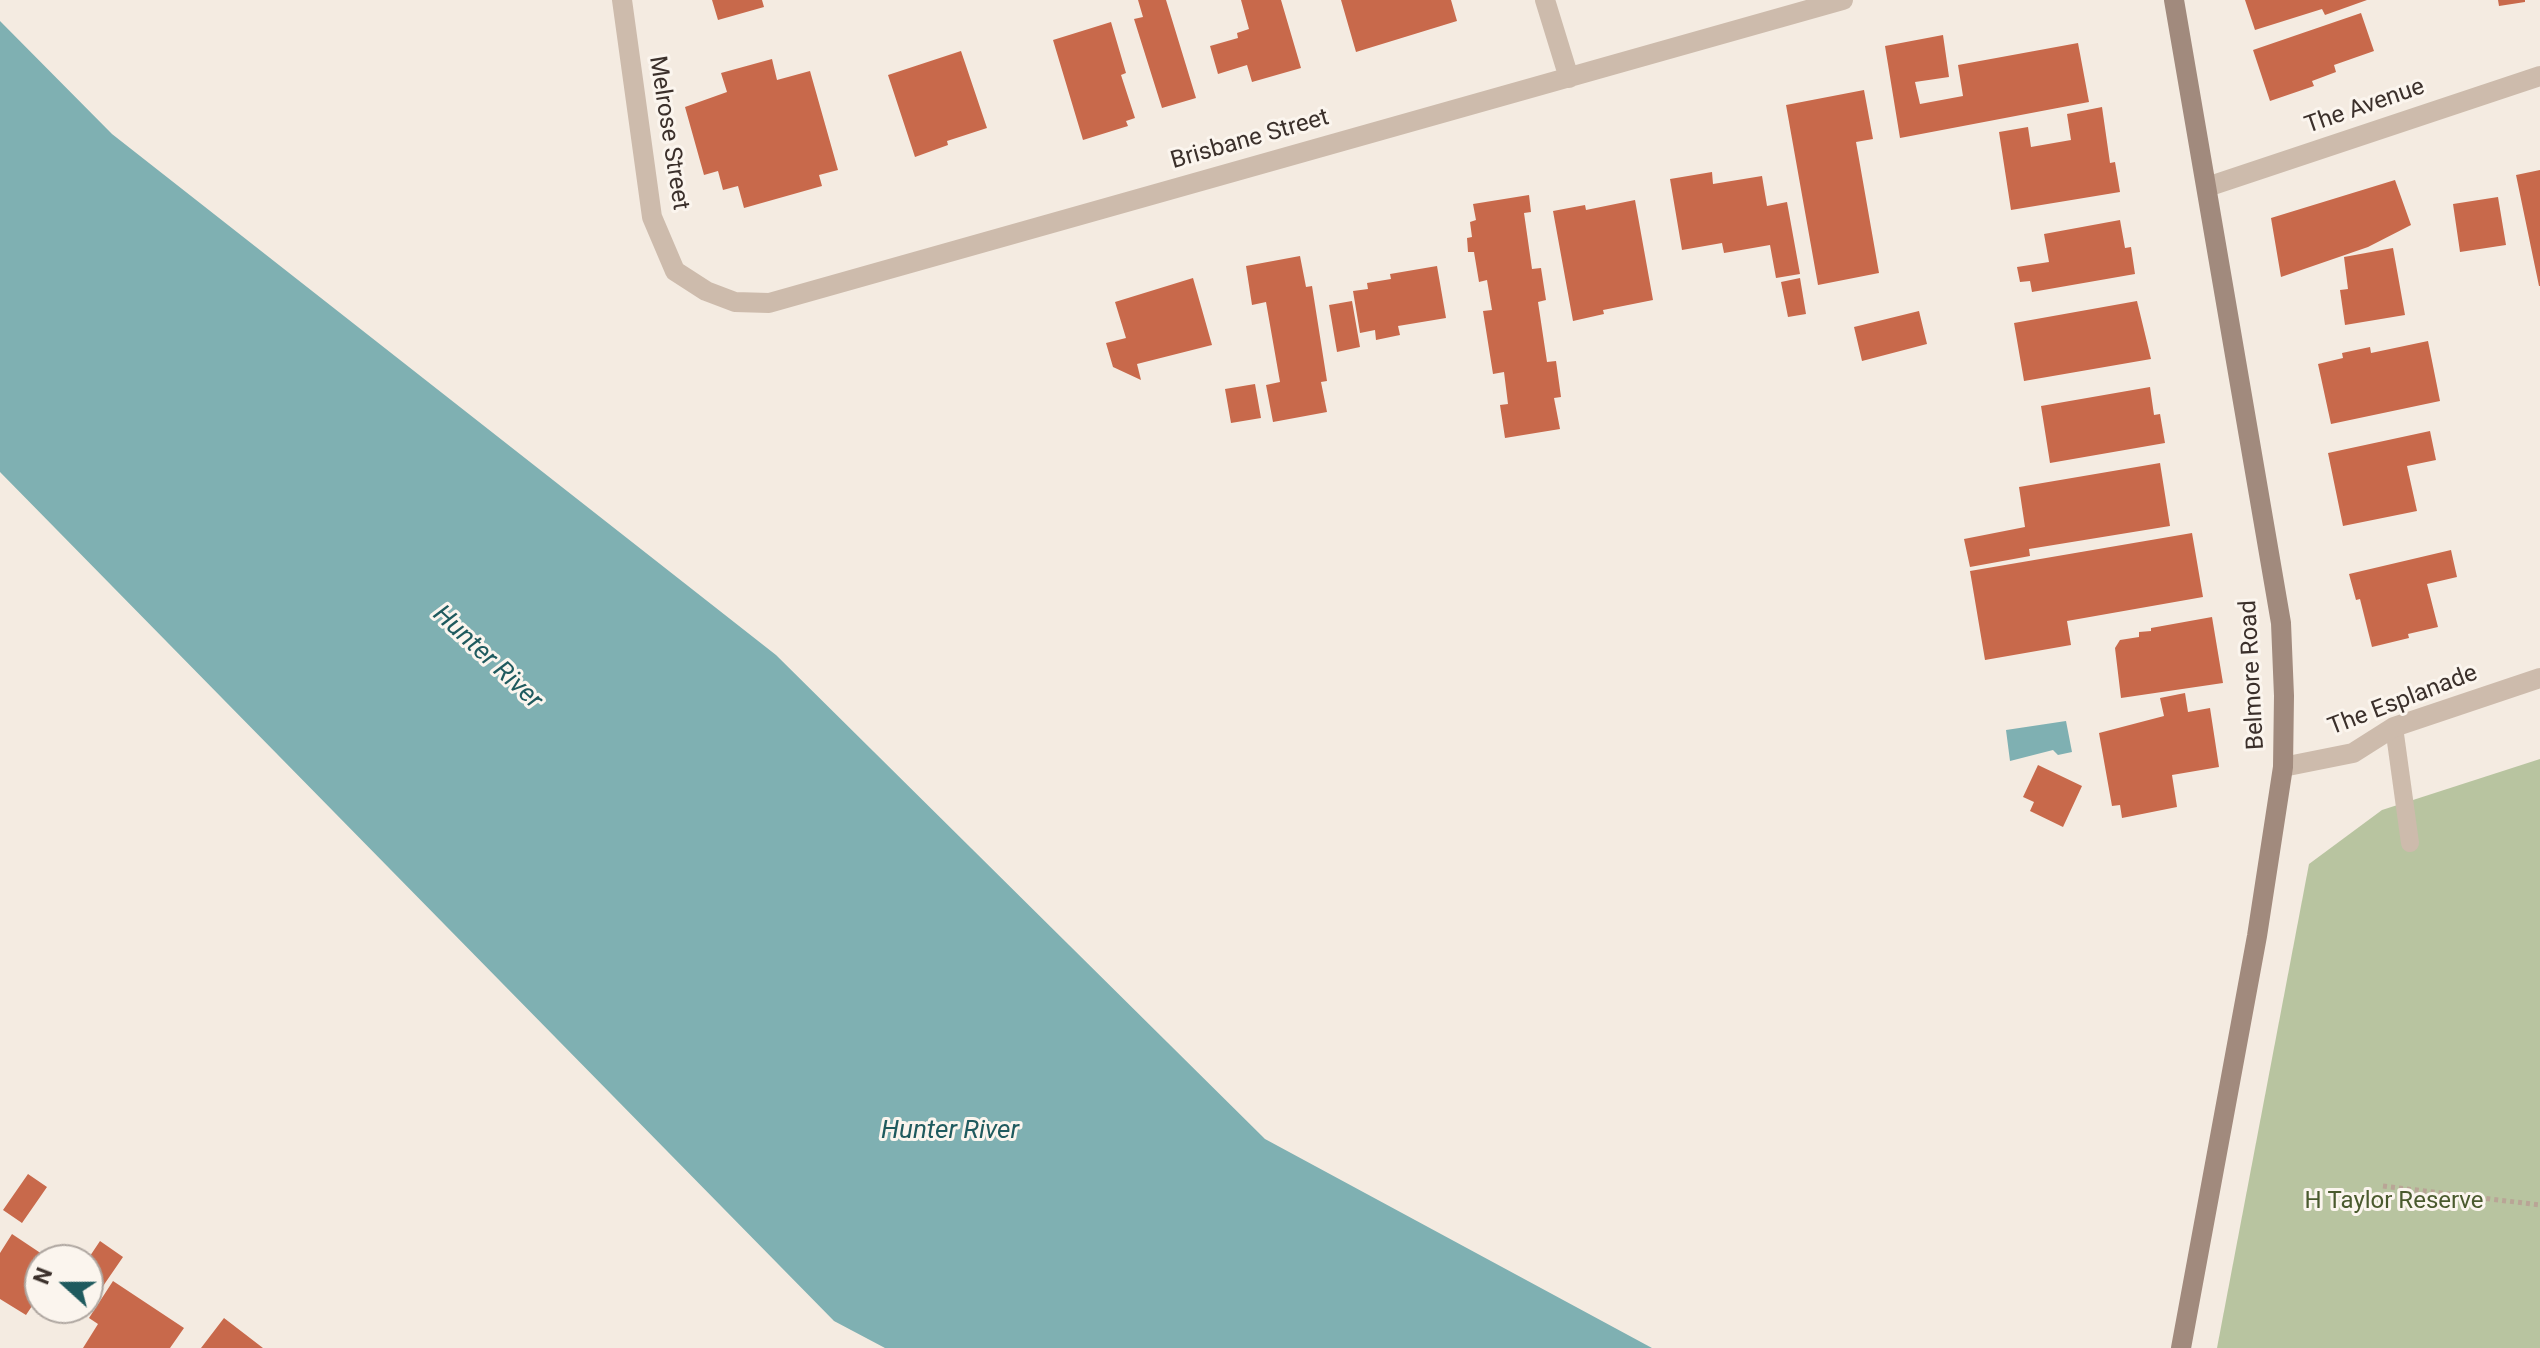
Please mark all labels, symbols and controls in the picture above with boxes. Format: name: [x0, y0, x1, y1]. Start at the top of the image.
street label: Melrose Street: [642, 54, 694, 212]
street label: The Avenue: [2301, 73, 2429, 141]
street label: Brisbane Street: [1168, 104, 1332, 176]
street label: Belmore Road: [2235, 599, 2271, 751]
water label: Hunter River: [426, 600, 548, 716]
street label: The Esplanade: [2324, 659, 2482, 743]
water label: Hunter River: [881, 1115, 1019, 1147]
park label: H Taylor Reserve: [2304, 1188, 2484, 1216]
north arrow: [24, 1244, 104, 1324]
text: N: [29, 1264, 57, 1288]

